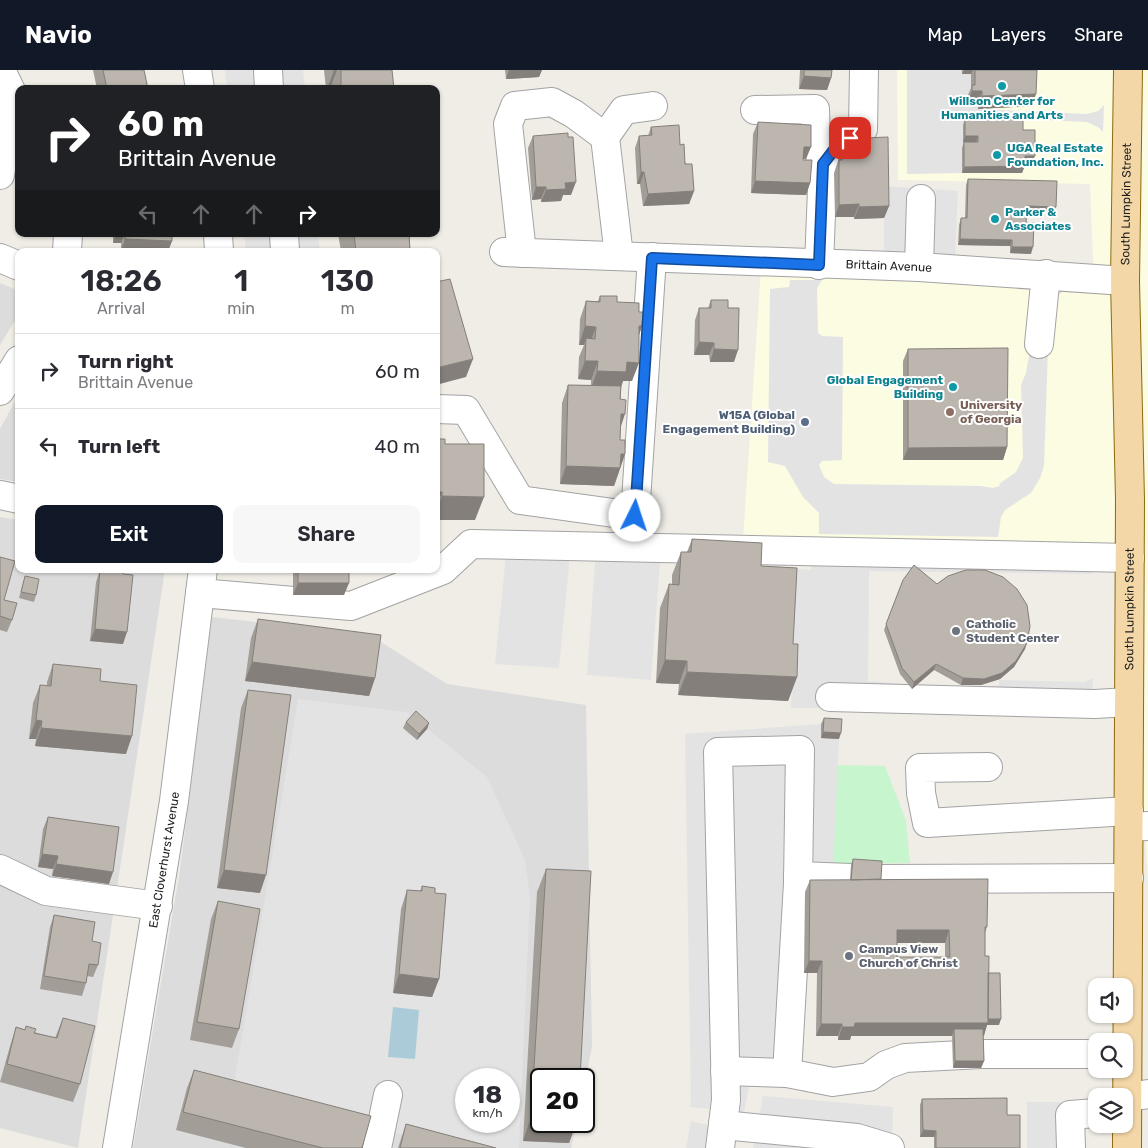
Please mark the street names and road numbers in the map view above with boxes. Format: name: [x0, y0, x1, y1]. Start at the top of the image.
street label: South Lumpkin Street: [1118, 143, 1134, 265]
street label: Brittain Avenue: [845, 257, 933, 275]
street label: South Lumpkin Street: [1122, 548, 1137, 670]
street label: East Cloverhurst Avenue: [146, 791, 182, 929]

